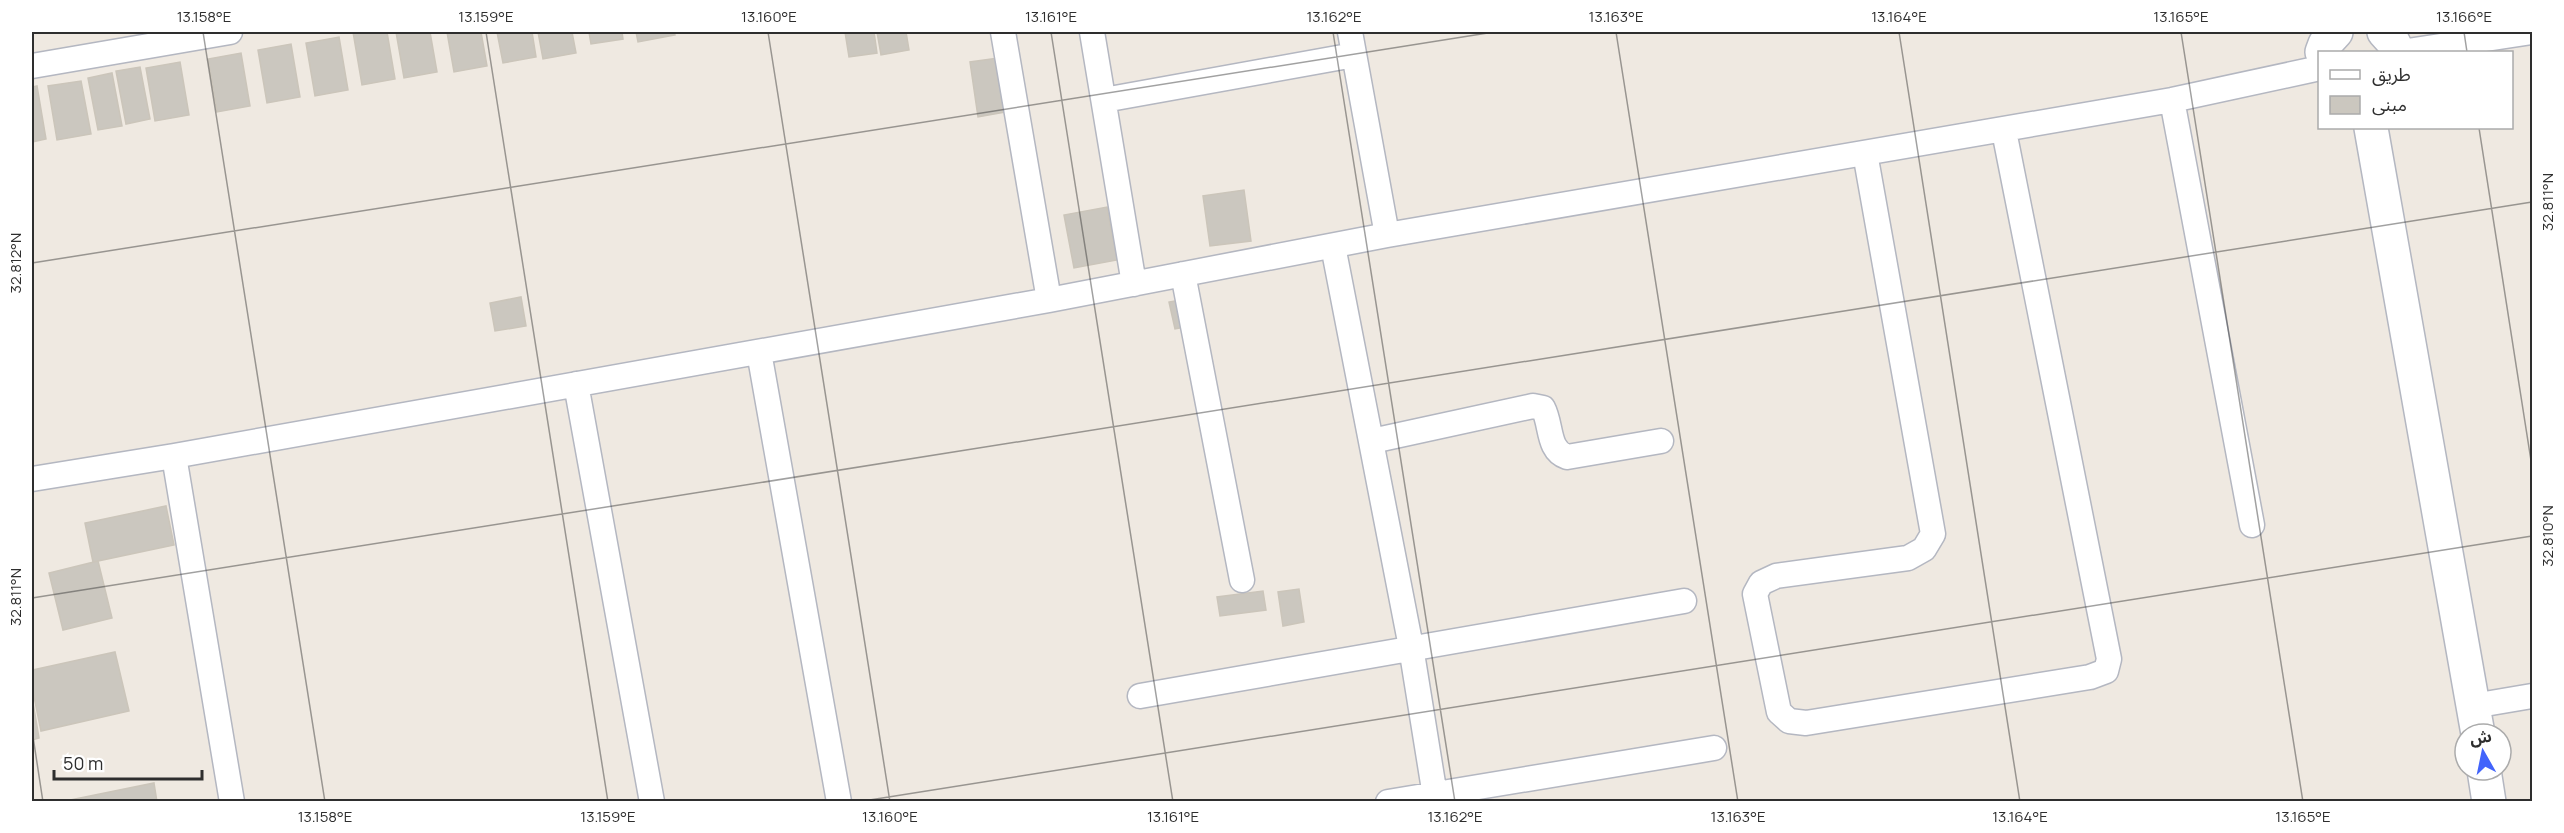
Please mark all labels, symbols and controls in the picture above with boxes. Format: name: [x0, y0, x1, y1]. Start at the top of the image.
text: 13.158°E: [177, 6, 231, 27]
text: 13.159°E: [458, 6, 514, 27]
text: 13.160°E: [741, 6, 797, 27]
text: 13.161°E: [1025, 6, 1077, 27]
text: 13.162°E: [1306, 6, 1362, 27]
text: 13.163°E: [1589, 6, 1643, 27]
text: 13.164°E: [1871, 6, 1927, 27]
text: 13.165°E: [2153, 6, 2209, 27]
text: 13.166°E: [2436, 6, 2492, 27]
legend: [2318, 51, 2513, 129]
text: طريق: [2372, 62, 2411, 86]
text: مبنى: [2372, 92, 2407, 116]
text: 32.811°N: [2537, 173, 2558, 231]
text: 32.812°N: [5, 233, 26, 293]
text: 32.810°N: [2537, 505, 2558, 567]
text: 32.811°N: [5, 568, 26, 626]
north arrow: [2453, 722, 2513, 782]
text: ش: [2468, 725, 2493, 750]
scale bar: [54, 743, 202, 781]
text: 50 m: [63, 751, 103, 775]
text: 13.158°E: [298, 806, 352, 827]
text: 13.159°E: [580, 806, 636, 827]
text: 13.160°E: [862, 806, 918, 827]
text: 13.161°E: [1147, 806, 1199, 827]
text: 13.162°E: [1427, 806, 1483, 827]
text: 13.163°E: [1711, 806, 1765, 827]
text: 13.164°E: [1992, 806, 2048, 827]
text: 13.165°E: [2275, 806, 2331, 827]

